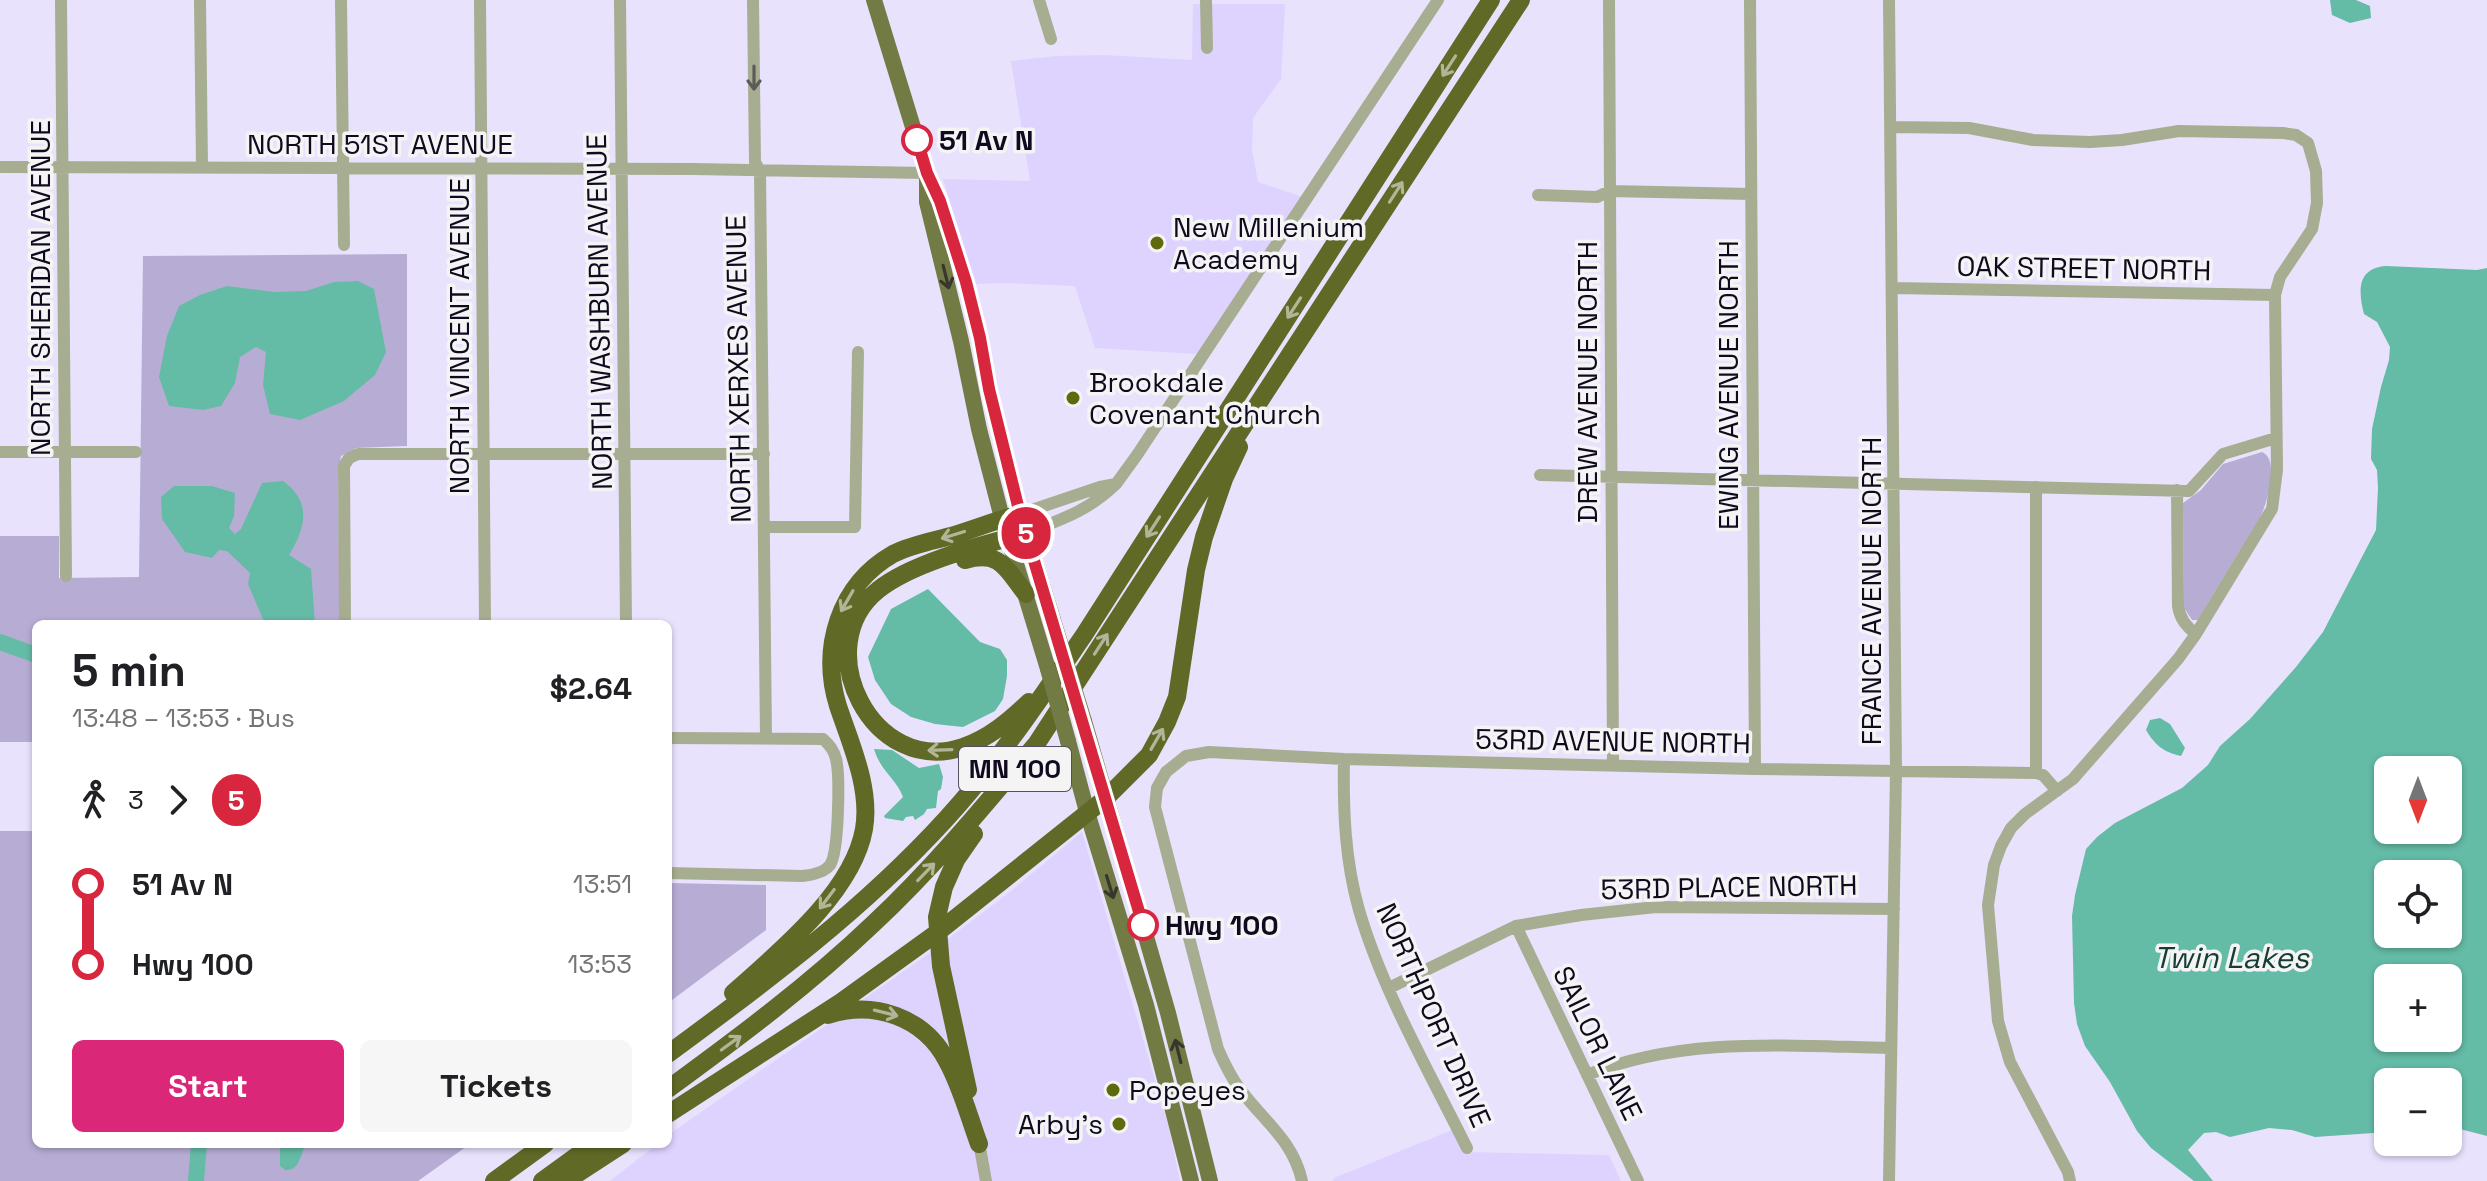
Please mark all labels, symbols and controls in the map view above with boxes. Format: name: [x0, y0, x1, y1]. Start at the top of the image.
one-way arrow: [1441, 54, 1457, 76]
one-way arrow: [746, 64, 762, 91]
street label: NORTH SHERIDAN AVENUE: [22, 120, 58, 456]
place label: 51 Av N: [939, 122, 1033, 158]
marker: 51 Av N: [902, 125, 932, 155]
street label: NORTH 51ST AVENUE: [247, 126, 513, 162]
street label: NORTH WASHBURN AVENUE: [578, 134, 620, 490]
street label: NORTH VINCENT AVENUE: [441, 178, 477, 494]
one-way arrow: [1388, 181, 1404, 204]
place label: New Millenium Academy: [1173, 209, 1364, 277]
street label: NORTH XERXES AVENUE: [717, 215, 759, 523]
marker: New Millenium Academy: [1148, 234, 1166, 252]
street label: EWING AVENUE NORTH: [1710, 240, 1746, 530]
street label: DREW AVENUE NORTH: [1569, 241, 1605, 523]
street label: OAK STREET NORTH: [1956, 248, 2212, 288]
one-way arrow: [939, 264, 954, 290]
one-way arrow: [1285, 296, 1301, 319]
place label: Brookdale Covenant Church: [1089, 364, 1321, 432]
marker: Brookdale Covenant Church: [1064, 389, 1082, 407]
street label: FRANCE AVENUE NORTH: [1853, 437, 1889, 745]
line badge: 5: [1000, 507, 1052, 559]
text: 5: [1018, 515, 1034, 551]
one-way arrow: [1145, 515, 1161, 538]
one-way arrow: [941, 529, 966, 543]
one-way arrow: [839, 589, 855, 612]
one-way arrow: [1094, 633, 1110, 656]
text: 5 min: [72, 643, 186, 699]
text: $2.64: [550, 669, 632, 708]
text: 13:48 – 13:53 · Bus: [72, 701, 295, 735]
street label: 53RD AVENUE NORTH: [1475, 721, 1751, 761]
one-way arrow: [1150, 728, 1166, 752]
one-way arrow: [927, 742, 954, 757]
road number: MN 100: [959, 747, 1071, 791]
north arrow: [2374, 756, 2462, 844]
map controls: [2374, 756, 2462, 1156]
icon: walk: [72, 778, 116, 822]
icon: forward: [156, 778, 200, 822]
text: 5: [228, 782, 245, 818]
text: 3: [128, 783, 144, 817]
button: locate: [2374, 860, 2462, 948]
one-way arrow: [916, 862, 934, 882]
text: 51 Av N: [132, 865, 233, 904]
text: 13:51: [573, 867, 632, 901]
street label: 53RD PLACE NORTH: [1600, 867, 1858, 907]
one-way arrow: [1104, 874, 1119, 899]
one-way arrow: [819, 888, 836, 910]
street label: NORTHPORT DRIVE: [1368, 897, 1500, 1133]
place label: Hwy 100: [1165, 907, 1279, 943]
marker: Hwy 100: [1128, 910, 1158, 940]
water label: Twin Lakes: [2153, 938, 2310, 977]
text: Hwy 100: [132, 945, 254, 984]
text: 13:53: [568, 947, 632, 981]
street label: SAILOR LANE: [1545, 960, 1651, 1126]
button: +: [2374, 964, 2462, 1052]
one-way arrow: [873, 1007, 899, 1022]
one-way arrow: [720, 1035, 741, 1052]
one-way arrow: [1169, 1039, 1184, 1064]
button: Start: [72, 1040, 344, 1132]
button: Tickets: [360, 1040, 632, 1132]
button: −: [2374, 1068, 2462, 1156]
place label: Popeyes: [1129, 1072, 1246, 1108]
marker: Popeyes: [1104, 1081, 1122, 1099]
place label: Arby's: [1018, 1106, 1103, 1142]
marker: Arby's: [1110, 1115, 1128, 1133]

